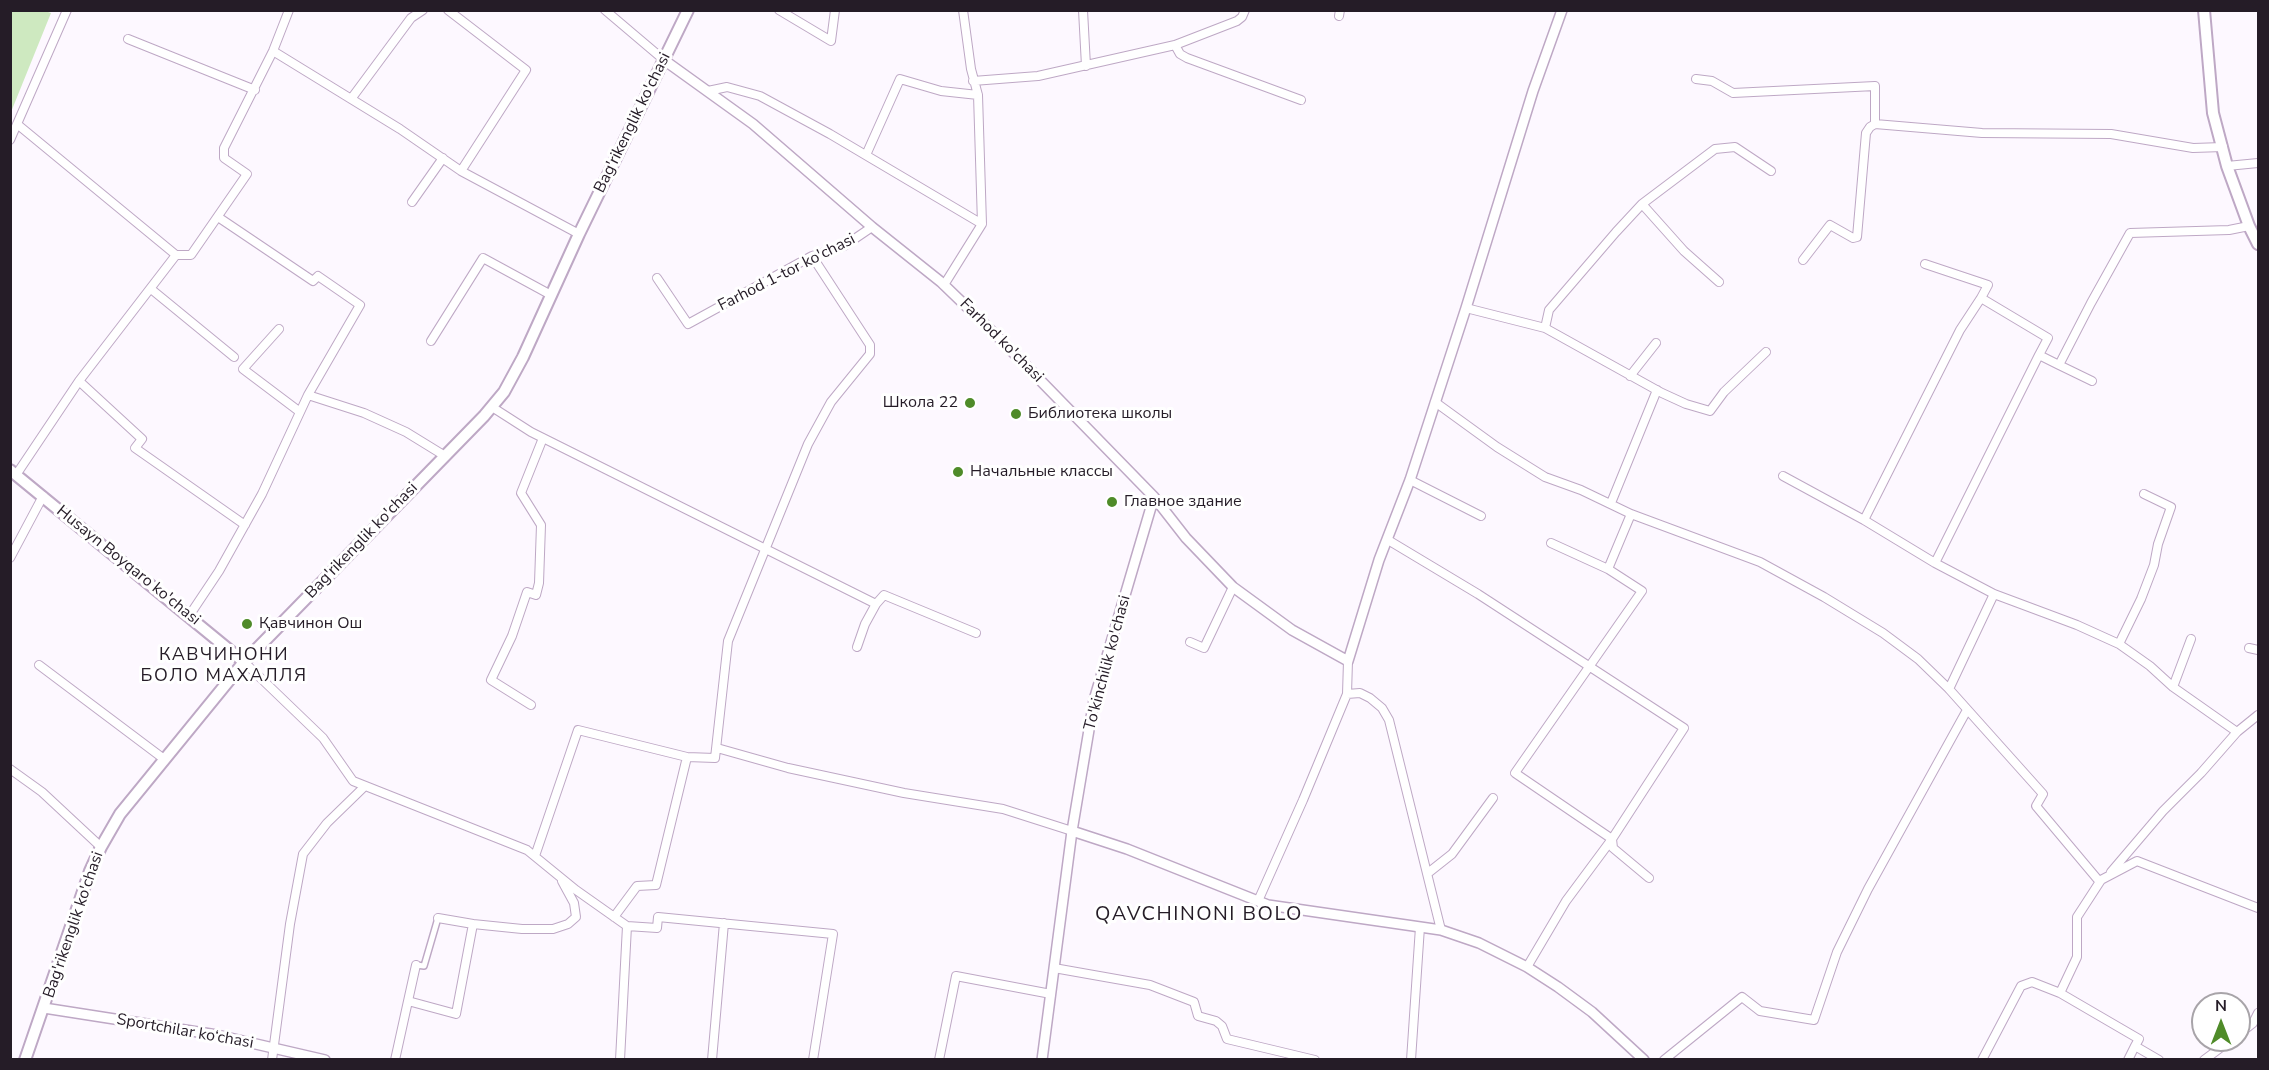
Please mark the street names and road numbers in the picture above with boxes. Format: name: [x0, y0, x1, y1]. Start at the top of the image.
street label: Bag'rikenglik ko'chasi: [591, 50, 675, 196]
street label: Farhod 1-tor ko'chasi: [715, 230, 859, 316]
street label: Farhod ko'chasi: [955, 295, 1047, 387]
street label: Bag'rikenglik ko'chasi: [302, 479, 422, 603]
street label: Husayn Boyqaro ko'chasi: [52, 502, 204, 630]
street label: To'kinchilik ko'chasi: [1081, 593, 1135, 733]
street label: Bag'rikenglik ko'chasi: [40, 849, 108, 1001]
street label: Sportchilar ko‘chasi: [115, 1011, 255, 1053]

